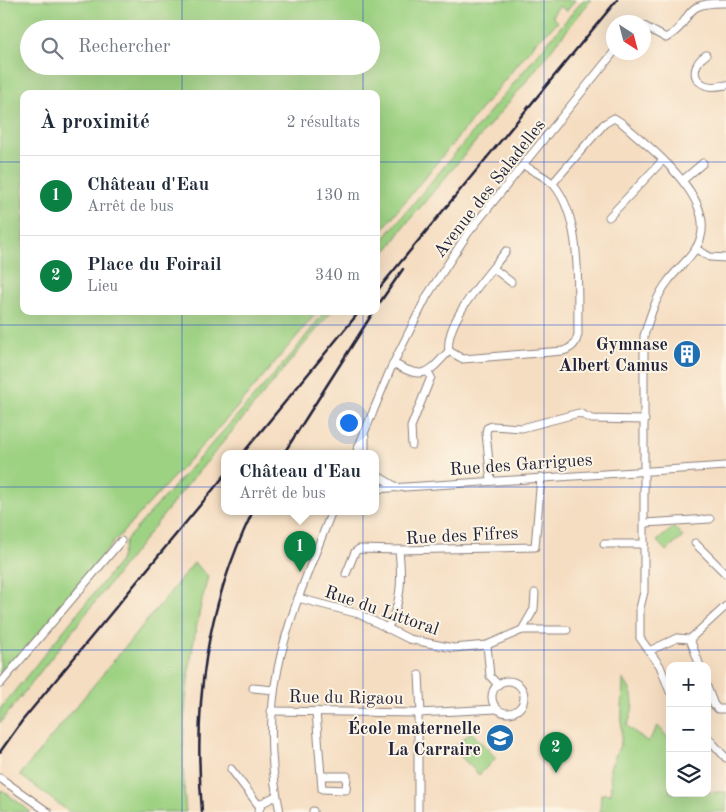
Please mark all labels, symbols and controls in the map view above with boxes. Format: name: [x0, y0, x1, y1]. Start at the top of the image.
north arrow: [606, 15, 651, 60]
search box: [20, 20, 380, 75]
icon: search: [38, 34, 66, 62]
text: Rechercher: [78, 38, 171, 57]
text: À proximité: [40, 112, 150, 133]
text: 2 résultats: [286, 115, 360, 131]
street label: Avenue des Saladelles: [430, 116, 549, 261]
text: Château d'Eau: [87, 176, 209, 195]
text: 1: [51, 188, 61, 204]
text: 130 m: [315, 188, 360, 204]
text: Arrêt de bus: [87, 199, 174, 215]
text: Place du Foirail: [87, 256, 221, 275]
text: 2: [51, 268, 61, 284]
text: 340 m: [315, 268, 360, 284]
text: Lieu: [87, 279, 118, 295]
place label: Gymnase Albert Camus: [558, 336, 668, 375]
building icon: Gymnase Albert Camus: [672, 339, 702, 369]
your location: [336, 410, 362, 436]
popup: [221, 450, 379, 515]
street label: Rue des Garrigues: [449, 451, 593, 479]
text: Château d'Eau: [239, 463, 361, 482]
text: Arrêt de bus: [239, 486, 326, 502]
street label: Rue des Fifres: [405, 524, 519, 548]
pin: 1: [284, 531, 316, 572]
street label: Rue du Littoral: [322, 583, 441, 639]
map controls: [666, 662, 711, 797]
button: +: [666, 662, 711, 707]
street label: Rue du Rigaou: [288, 688, 404, 708]
button: −: [666, 707, 711, 752]
place label: École maternelle La Carraire: [348, 716, 481, 759]
school or university icon: École maternelle La Carraire: [485, 723, 515, 753]
pin: 2: [540, 732, 572, 773]
button: layers: [666, 752, 711, 797]

